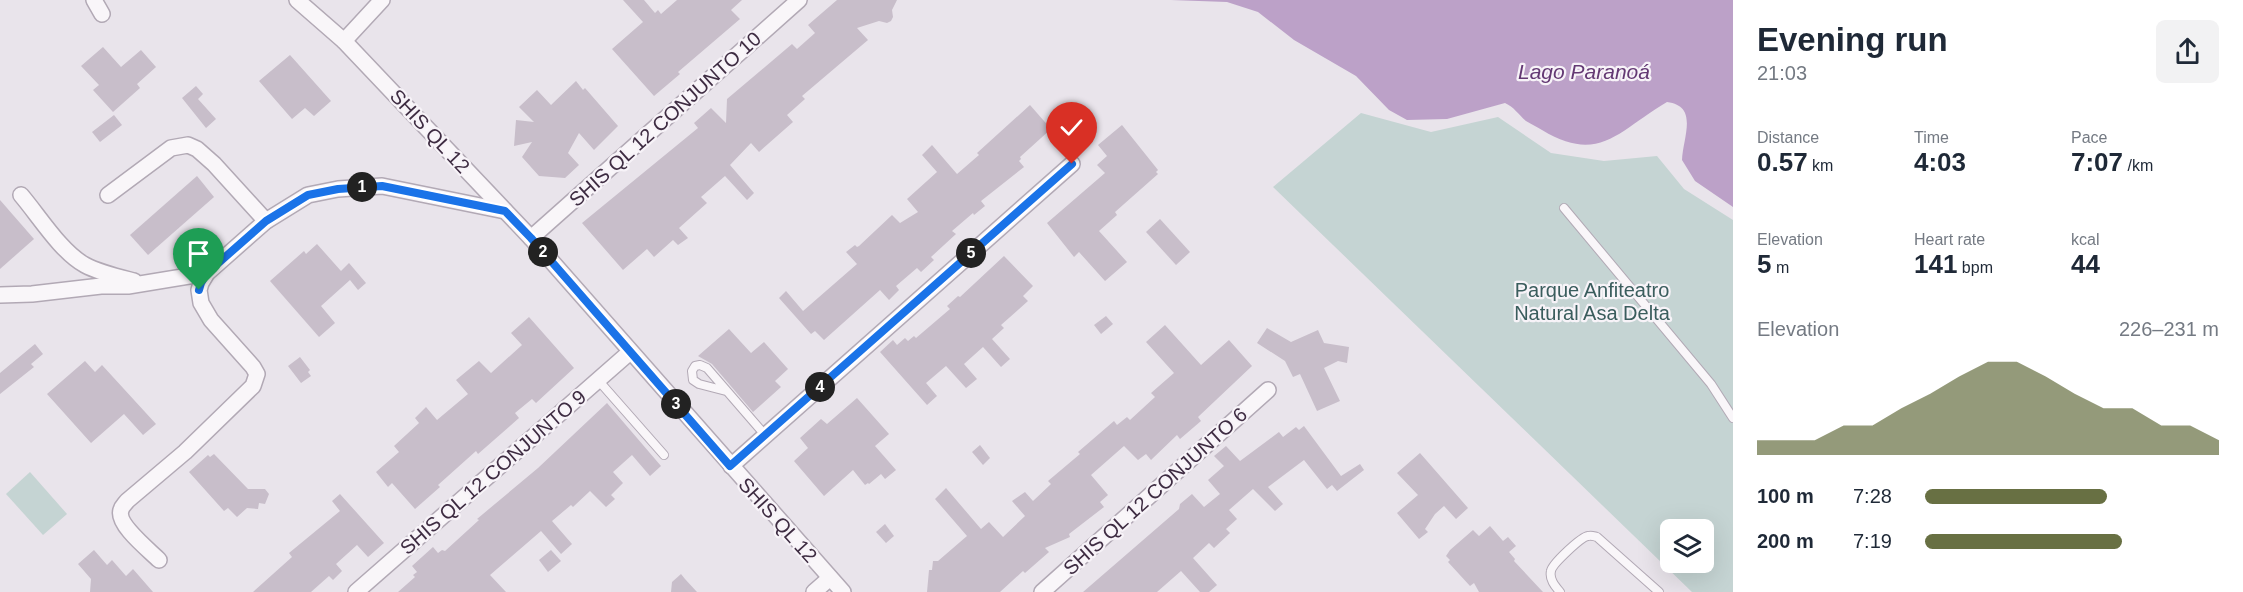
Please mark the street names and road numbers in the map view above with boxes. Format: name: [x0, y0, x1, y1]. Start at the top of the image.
street label: SHIS QL 12 CONJUNTO 10: [565, 27, 765, 211]
street label: SHIS QL 12: [386, 85, 474, 177]
street label: SHIS QL 12 CONJUNTO 9: [396, 385, 590, 559]
street label: SHIS QL 12 CONJUNTO 6: [1059, 403, 1251, 579]
street label: SHIS QL 12: [734, 473, 822, 567]

